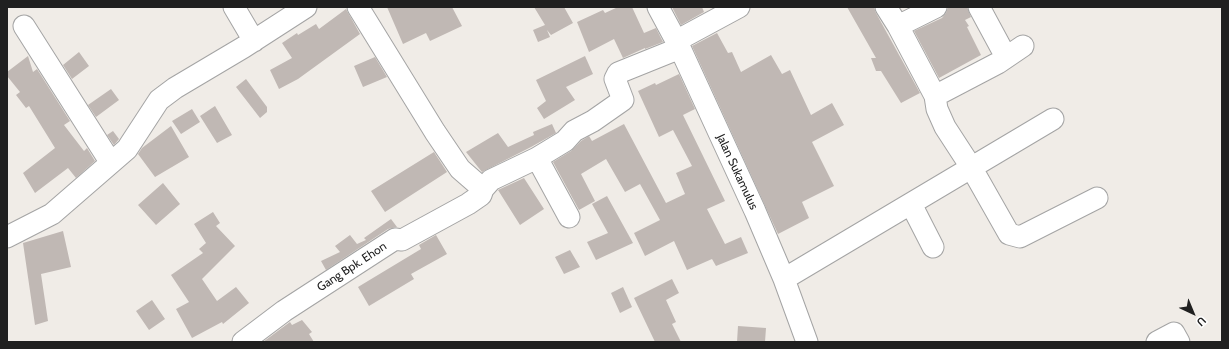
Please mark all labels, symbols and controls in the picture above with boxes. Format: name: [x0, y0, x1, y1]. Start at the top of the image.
street label: Jalan Sukamulus: [713, 132, 761, 212]
street label: Gang Bpk. Ehon: [315, 239, 389, 295]
north arrow: [1173, 293, 1213, 333]
text: U: [1194, 314, 1209, 329]

